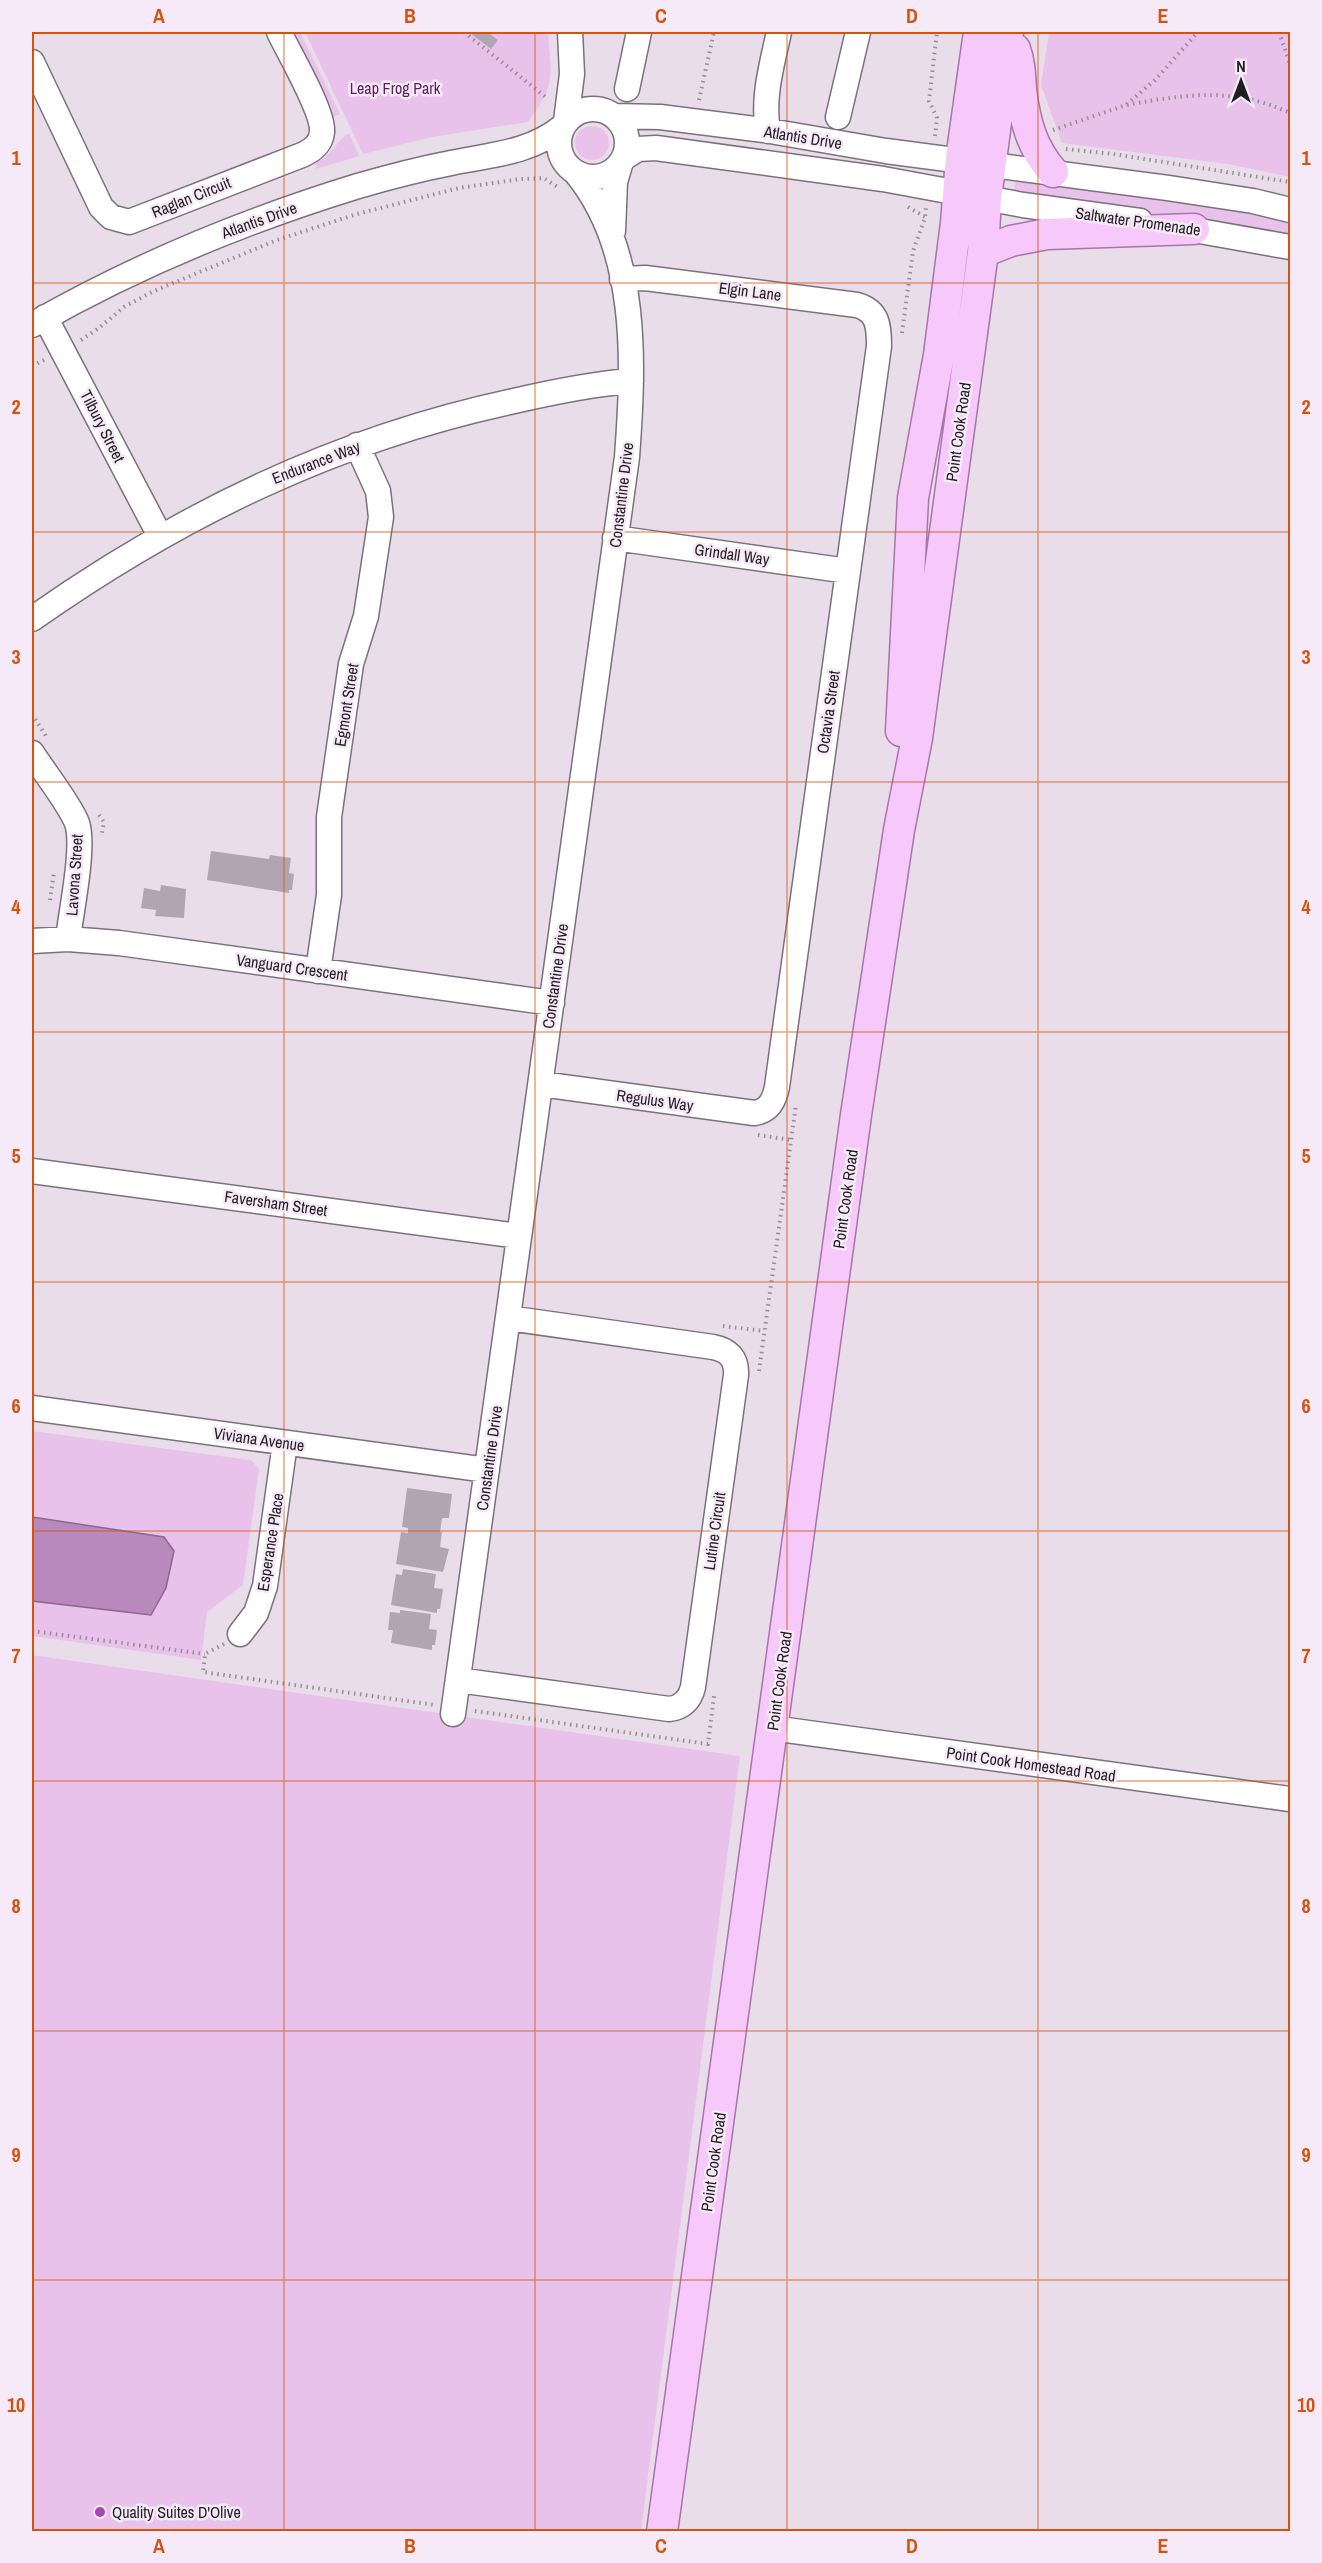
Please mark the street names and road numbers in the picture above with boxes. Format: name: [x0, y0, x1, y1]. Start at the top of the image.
street label: Atlantis Drive: [761, 120, 844, 154]
street label: Raglan Circuit: [148, 171, 234, 223]
street label: Atlantis Drive: [217, 196, 300, 244]
street label: Saltwater Promenade: [1074, 201, 1202, 241]
street label: Elgin Lane: [718, 276, 782, 306]
street label: Point Cook Road: [940, 381, 976, 483]
street label: Tilbury Street: [75, 386, 131, 466]
street label: Endurance Way: [269, 435, 364, 489]
street label: Constantine Drive: [604, 441, 638, 549]
street label: Grindall Way: [693, 538, 771, 570]
street label: Egmont Street: [329, 662, 363, 748]
street label: Octavia Street: [811, 669, 845, 755]
street label: Lavona Street: [60, 833, 88, 917]
street label: Constantine Drive: [537, 922, 573, 1030]
street label: Vanguard Crescent: [235, 948, 349, 986]
street label: Regulus Way: [615, 1084, 695, 1116]
street label: Point Cook Road: [827, 1148, 863, 1250]
street label: Faversham Street: [223, 1185, 329, 1221]
street label: Constantine Drive: [471, 1404, 507, 1512]
street label: Viviana Avenue: [212, 1422, 306, 1456]
street label: Lutine Circuit: [698, 1490, 730, 1572]
street label: Esperance Place: [251, 1491, 289, 1593]
street label: Point Cook Road: [761, 1630, 797, 1732]
street label: Point Cook Homestead Road: [945, 1741, 1117, 1787]
street label: Point Cook Road: [695, 2111, 731, 2213]

